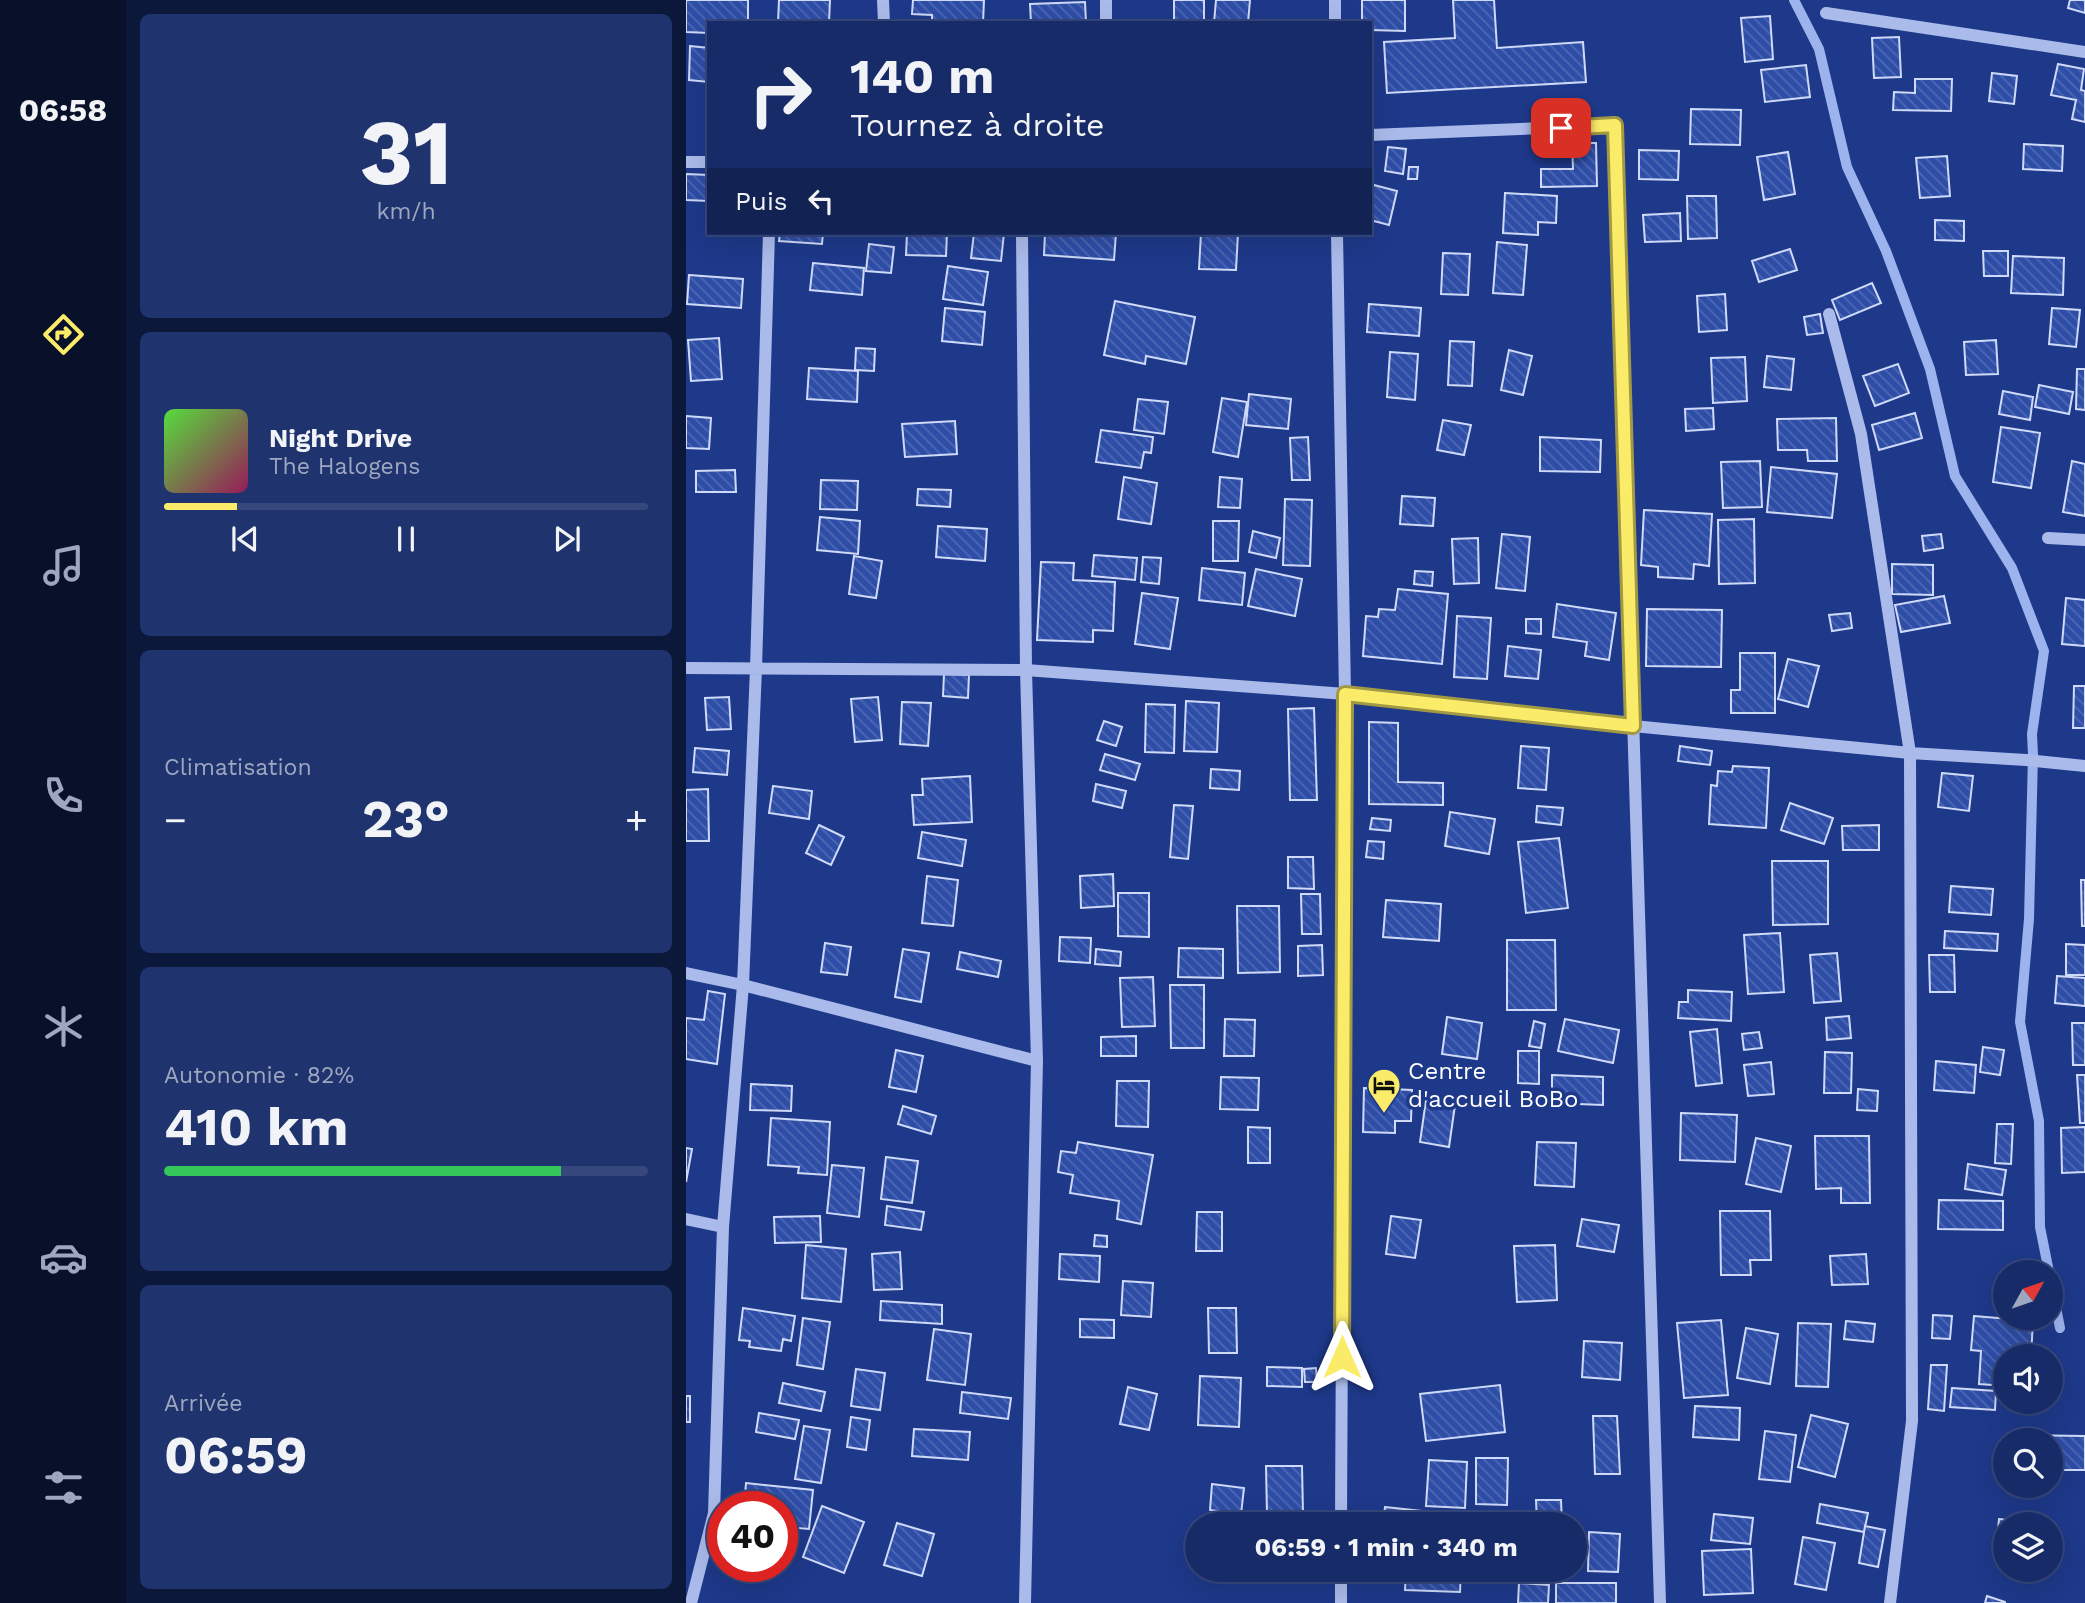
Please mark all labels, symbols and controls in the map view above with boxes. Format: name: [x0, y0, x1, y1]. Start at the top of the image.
text: 140 m: [850, 47, 994, 105]
icon: right: [735, 49, 826, 140]
text: 06:58: [19, 91, 107, 129]
pin: [1531, 98, 1591, 158]
text: 31: [359, 99, 453, 206]
text: Tournez à droite: [850, 106, 1105, 144]
icon: arrive: [1542, 109, 1580, 147]
icon: left: [802, 182, 840, 220]
text: Puis: [735, 186, 788, 216]
text: km/h: [376, 198, 436, 225]
icon: directions: [39, 310, 88, 359]
text: Night Drive: [269, 423, 412, 453]
text: The Halogens: [269, 453, 420, 480]
icon: previous: [226, 520, 264, 558]
icon: pause: [387, 520, 425, 558]
icon: next: [548, 520, 586, 558]
icon: music: [39, 541, 88, 590]
text: Climatisation: [164, 754, 312, 781]
icon: phone: [39, 771, 88, 820]
text: 23°: [362, 789, 450, 850]
text: −: [164, 798, 187, 842]
text: +: [625, 798, 648, 842]
icon: climate: [39, 1002, 88, 1051]
place label: Centre d'accueil BoBo: [1408, 1057, 1578, 1113]
text: Autonomie · 82%: [164, 1062, 354, 1089]
hotel icon: Centre d'accueil BoBo: [1365, 1066, 1403, 1115]
text: 410 km: [164, 1097, 348, 1158]
icon: car: [39, 1233, 88, 1282]
north arrow: [1993, 1260, 2063, 1330]
map controls: [1993, 1260, 2063, 1582]
position arrow: [1305, 1320, 1379, 1394]
button: sound: [1993, 1344, 2063, 1414]
text: Arrivée: [164, 1390, 243, 1417]
text: 06:59: [164, 1425, 308, 1486]
button: search: [1993, 1428, 2063, 1498]
icon: filters: [39, 1463, 88, 1512]
speed limit sign: 40: [707, 1491, 798, 1582]
button: layers: [1993, 1512, 2063, 1582]
text: 06:59 · 1 min · 340 m: [1254, 1532, 1518, 1562]

